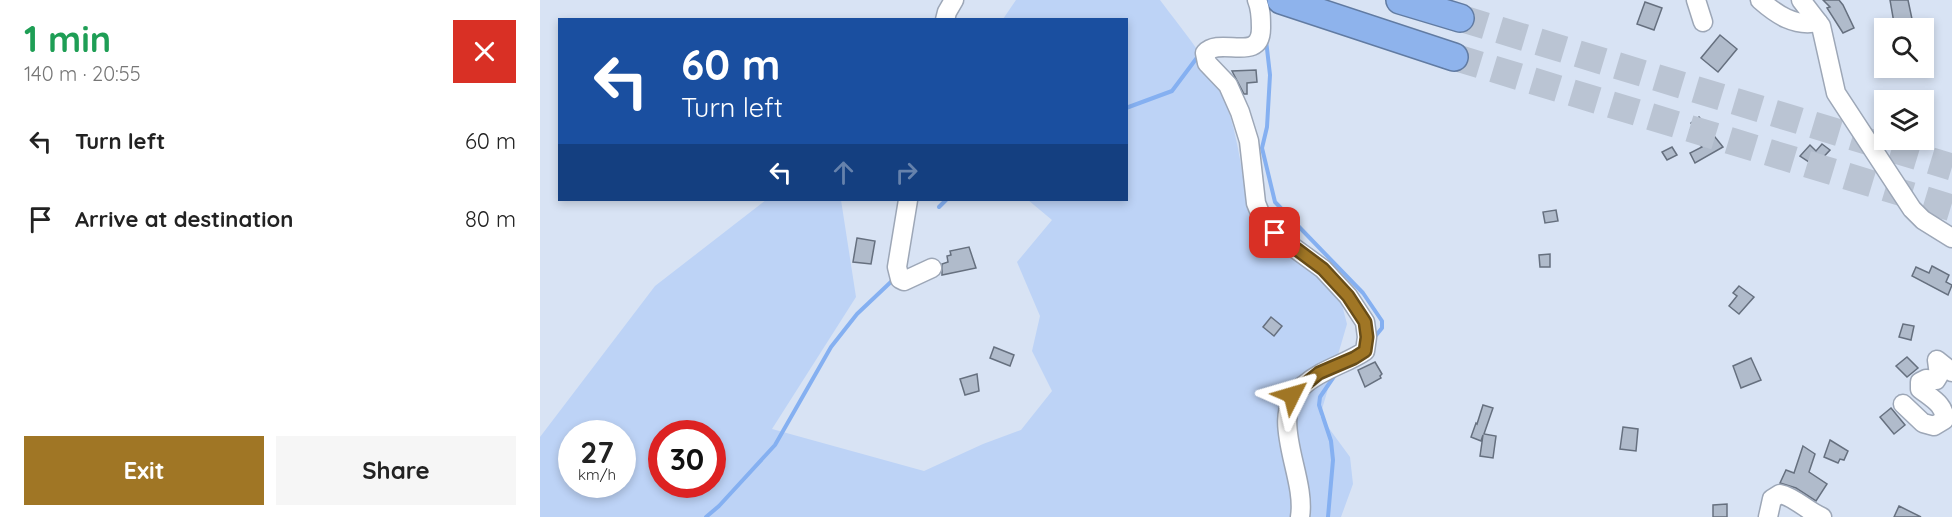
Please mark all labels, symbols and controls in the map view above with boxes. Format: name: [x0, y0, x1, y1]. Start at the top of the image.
text: 1 min: [24, 16, 111, 61]
map controls: [1874, 18, 1934, 150]
button: search: [1874, 18, 1934, 78]
button: close: [453, 20, 516, 83]
text: 60 m: [681, 38, 781, 91]
icon: left: [582, 42, 660, 120]
text: 140 m · 20:55: [24, 61, 141, 86]
text: Turn left: [681, 90, 783, 124]
button: layers: [1874, 90, 1934, 150]
icon: left: [24, 125, 57, 158]
text: Turn left: [75, 127, 165, 155]
text: 60 m: [465, 127, 516, 155]
icon: left: [764, 156, 797, 189]
icon: ahead: [827, 156, 860, 189]
icon: right: [890, 156, 923, 189]
icon: arrive: [24, 203, 57, 236]
text: Arrive at destination: [75, 205, 293, 233]
text: 80 m: [465, 205, 516, 233]
pin: [1249, 207, 1300, 258]
icon: arrive: [1258, 216, 1291, 249]
position arrow: [1260, 363, 1324, 427]
speed limit sign: 30: [648, 420, 726, 498]
text: 27: [580, 433, 614, 471]
button: Exit: [24, 436, 264, 505]
button: Share: [276, 436, 516, 505]
text: km/h: [578, 465, 616, 484]

